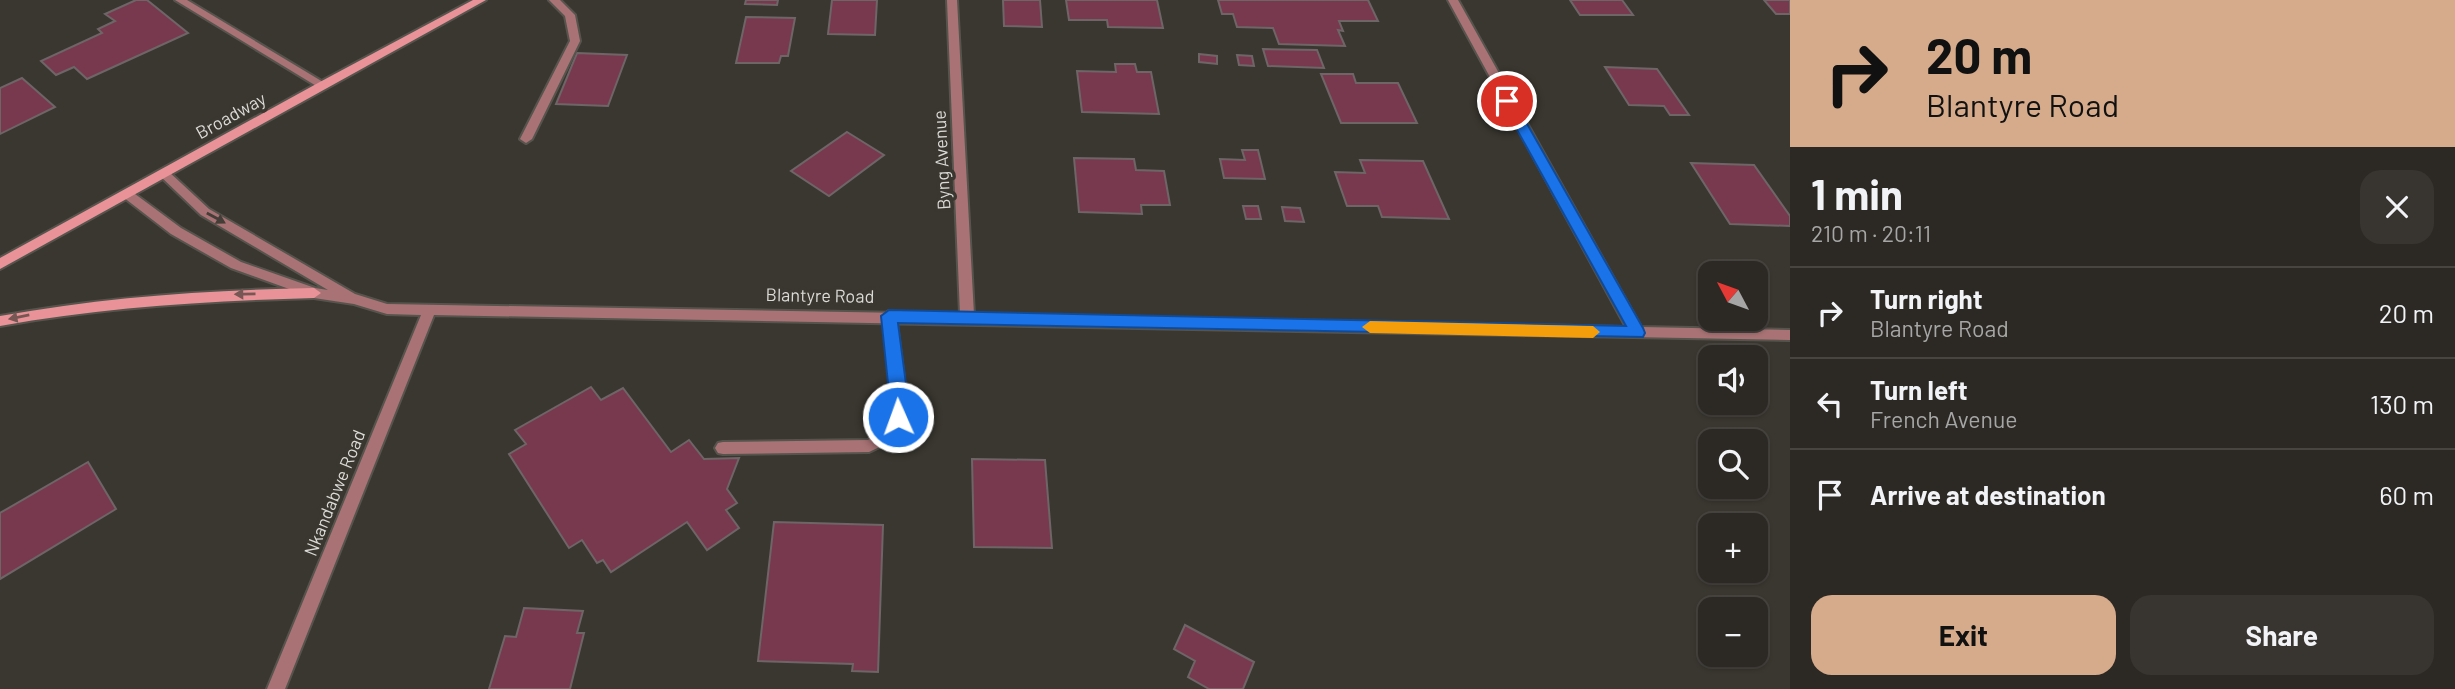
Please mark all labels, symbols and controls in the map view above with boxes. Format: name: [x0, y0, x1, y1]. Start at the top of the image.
text: 20 m: [1926, 25, 2032, 84]
icon: right: [1811, 28, 1902, 119]
pin: [1477, 71, 1537, 131]
icon: arrive: [1488, 82, 1526, 120]
text: Blantyre Road: [1926, 85, 2119, 123]
street label: Broadway: [192, 87, 269, 143]
street label: Byng Avenue: [927, 110, 955, 210]
text: 1 min: [1811, 168, 1903, 218]
button: close: [2360, 170, 2434, 244]
one-way arrow: [206, 212, 226, 224]
text: 210 m · 20:11: [1811, 219, 1931, 247]
north arrow: [1698, 261, 1768, 331]
map controls: [1698, 261, 1768, 667]
street label: Blantyre Road: [766, 283, 875, 307]
text: Turn right: [1870, 283, 1983, 314]
one-way arrow: [234, 289, 256, 300]
icon: right: [1811, 294, 1849, 332]
text: 20 m: [2379, 297, 2434, 328]
one-way arrow: [8, 312, 30, 323]
text: Blantyre Road: [1870, 314, 2009, 342]
button: sound: [1698, 345, 1768, 415]
text: Turn left: [1870, 374, 1968, 405]
position arrow: [861, 380, 935, 454]
icon: left: [1811, 385, 1849, 423]
text: 130 m: [2370, 388, 2434, 419]
text: French Avenue: [1870, 405, 2018, 433]
street label: Nkandabwe Road: [299, 426, 369, 559]
button: search: [1698, 429, 1768, 499]
icon: arrive: [1811, 476, 1849, 514]
text: Arrive at destination: [1870, 479, 2106, 510]
text: 60 m: [2379, 479, 2434, 510]
button: +: [1698, 513, 1768, 583]
button: Exit: [1811, 595, 2116, 675]
button: Share: [2130, 595, 2434, 675]
button: −: [1698, 597, 1768, 667]

